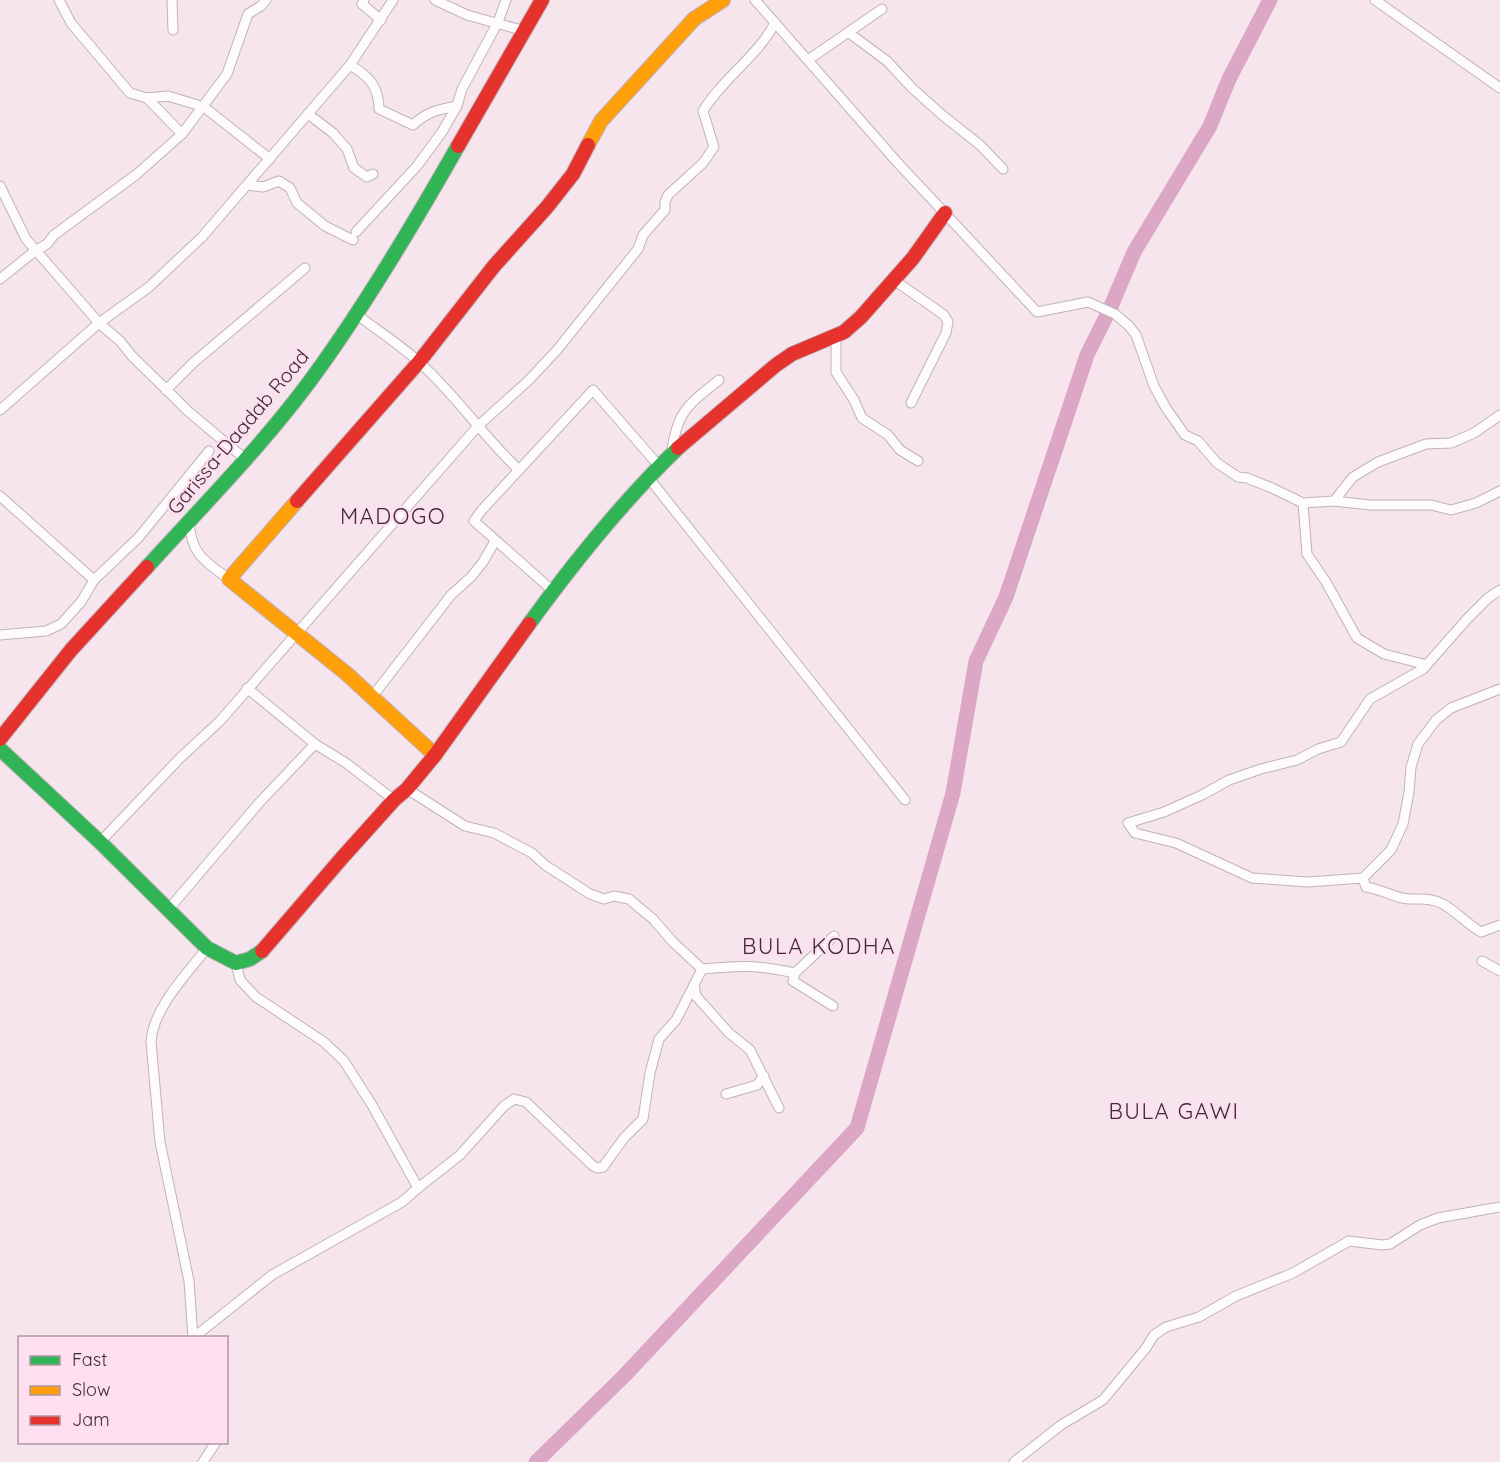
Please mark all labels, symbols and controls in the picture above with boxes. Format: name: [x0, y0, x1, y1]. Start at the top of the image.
street label: Garissa-Daadab Road: [161, 344, 314, 519]
district label: MADOGO: [340, 502, 446, 530]
district label: BULA KODHA: [742, 932, 896, 960]
district label: BULA GAWI: [1108, 1097, 1240, 1125]
legend: [18, 1336, 228, 1444]
text: Fast: [72, 1348, 107, 1371]
text: Slow: [72, 1378, 110, 1401]
text: Jam: [72, 1408, 110, 1431]

